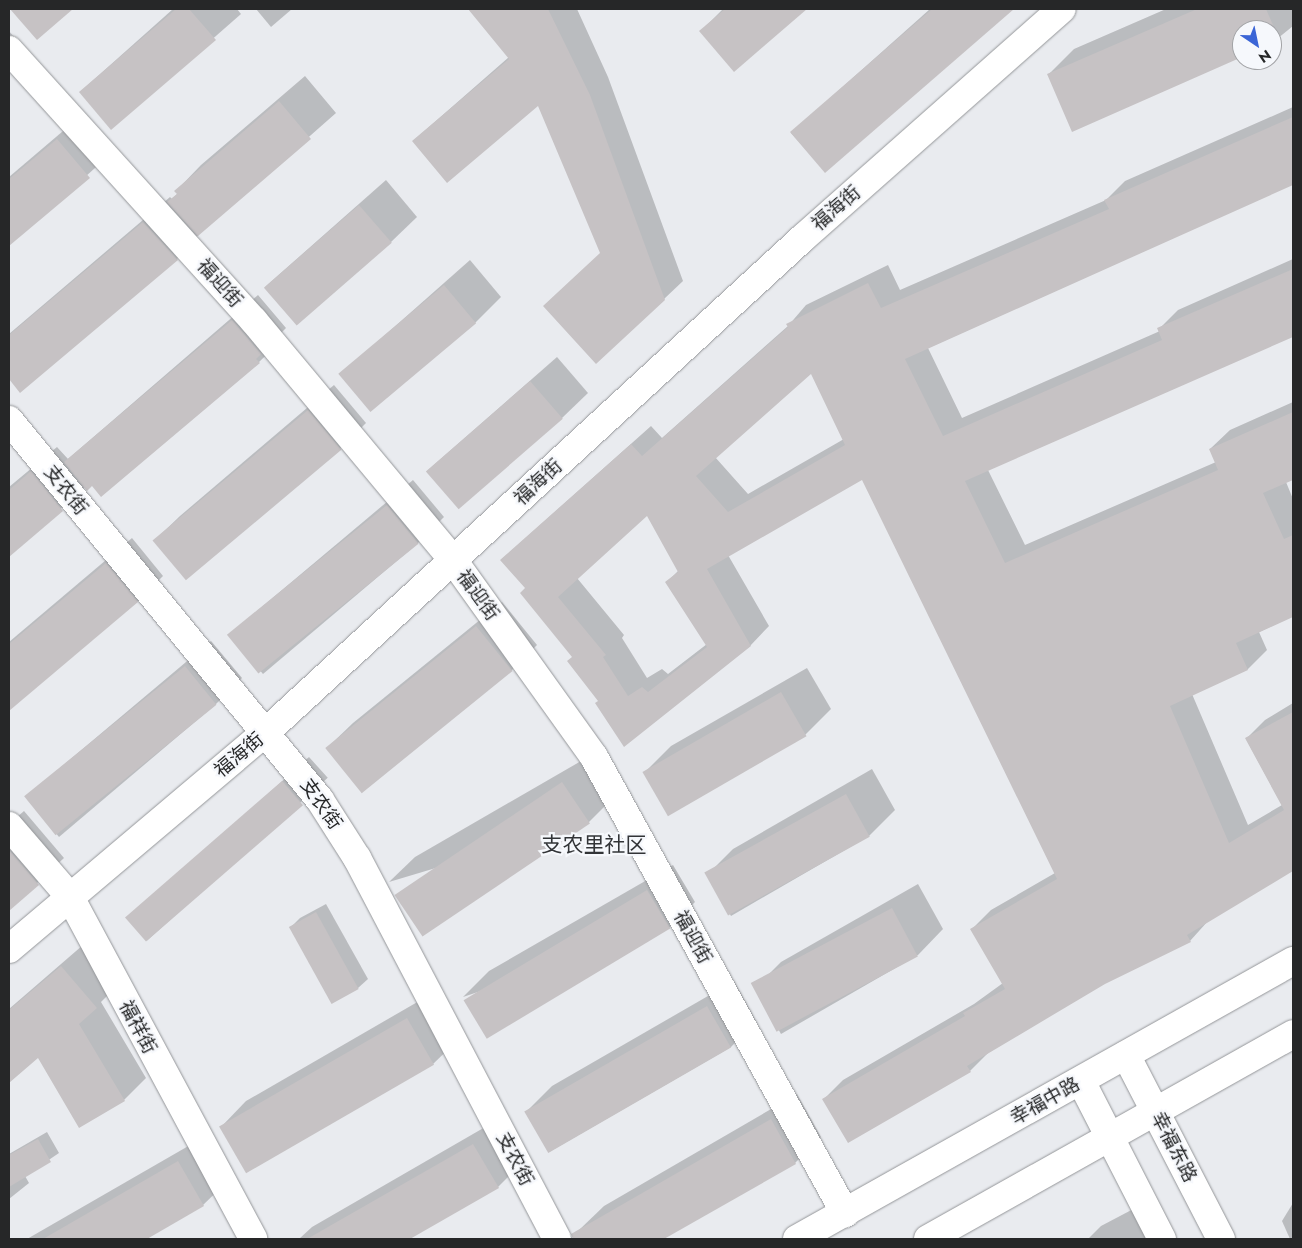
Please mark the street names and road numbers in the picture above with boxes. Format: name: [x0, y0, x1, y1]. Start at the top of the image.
street label: 福海街: [807, 181, 865, 235]
street label: 福迎街: [192, 254, 248, 312]
street label: 福海街: [509, 454, 567, 510]
street label: 支农街: [39, 461, 93, 519]
street label: 福迎街: [452, 565, 504, 625]
street label: 福海街: [210, 728, 268, 782]
street label: 支农街: [295, 774, 347, 834]
street label: 福迎街: [669, 907, 717, 967]
street label: 福祥街: [115, 996, 161, 1058]
street label: 幸福中路: [1006, 1073, 1084, 1129]
street label: 幸福东路: [1147, 1108, 1201, 1186]
street label: 支农街: [492, 1128, 538, 1190]

